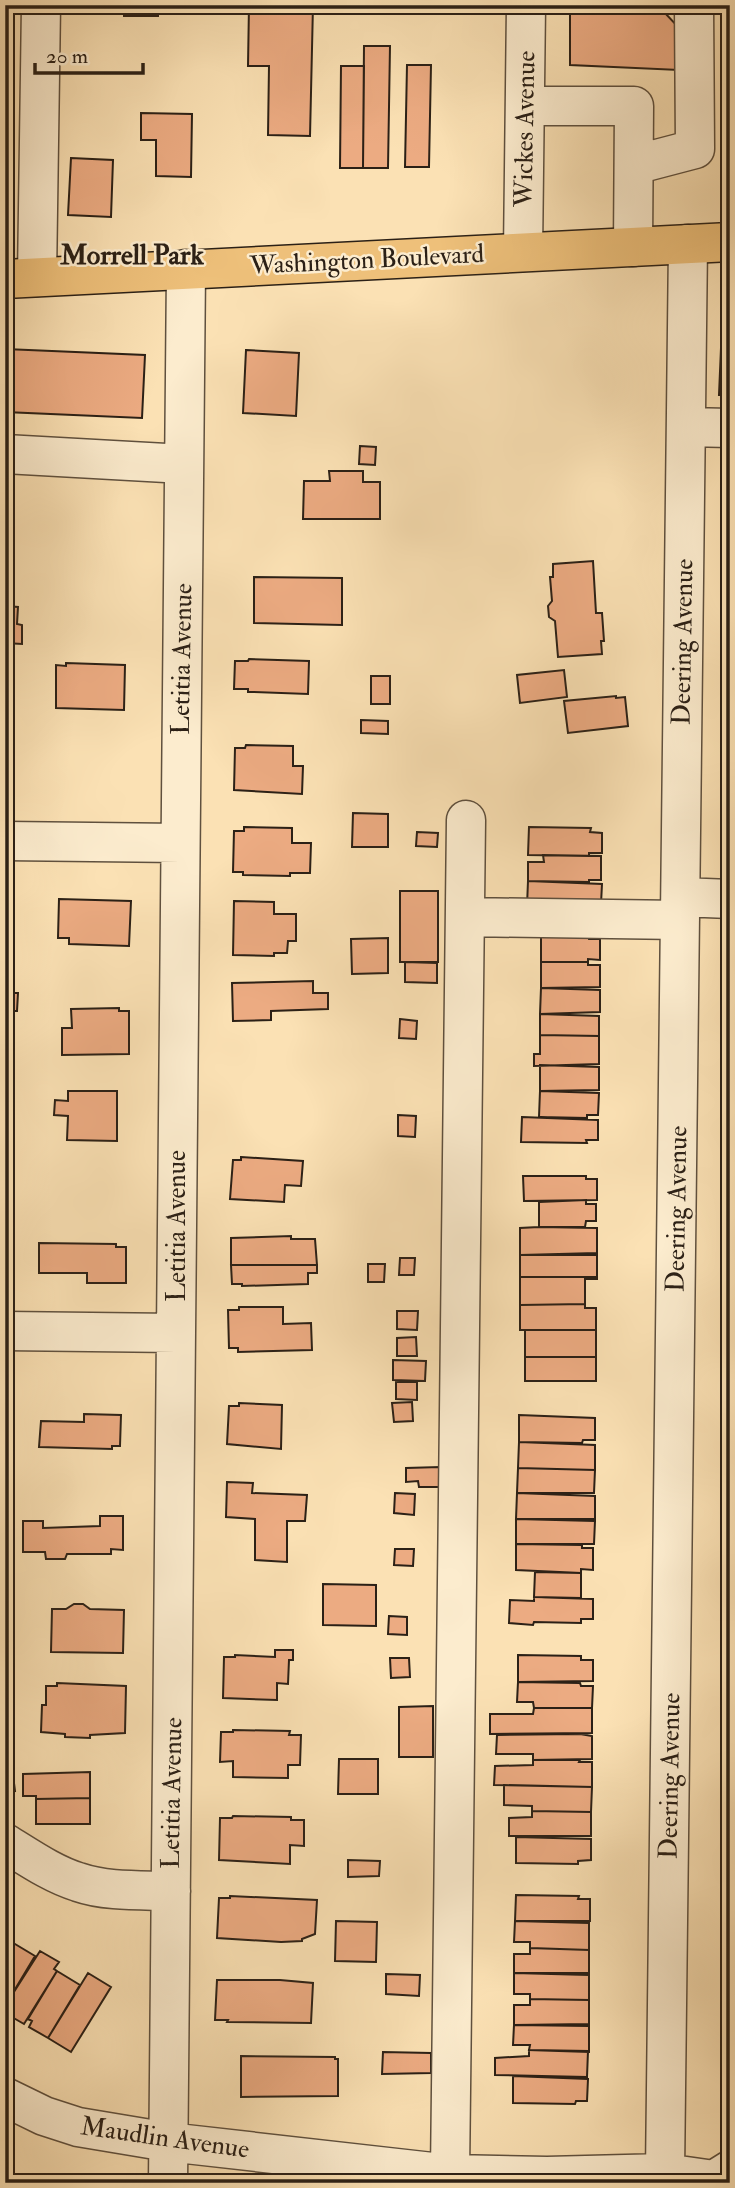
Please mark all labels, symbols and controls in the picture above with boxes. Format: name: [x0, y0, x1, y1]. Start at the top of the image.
scale bar: [35, 32, 144, 76]
text: 20 m: [46, 43, 88, 70]
street label: Wickes Avenue: [508, 50, 542, 208]
district label: Morrell Park: [59, 238, 204, 273]
street label: Washington Boulevard: [248, 238, 485, 282]
street label: Deering Avenue: [666, 558, 700, 726]
street label: Letitia Avenue: [165, 583, 199, 735]
street label: Deering Avenue: [660, 1125, 694, 1293]
street label: Letitia Avenue: [161, 1150, 193, 1302]
street label: Deering Avenue: [653, 1692, 687, 1860]
street label: Letitia Avenue: [155, 1717, 189, 1869]
street label: Maudlin Avenue: [79, 2110, 251, 2166]

